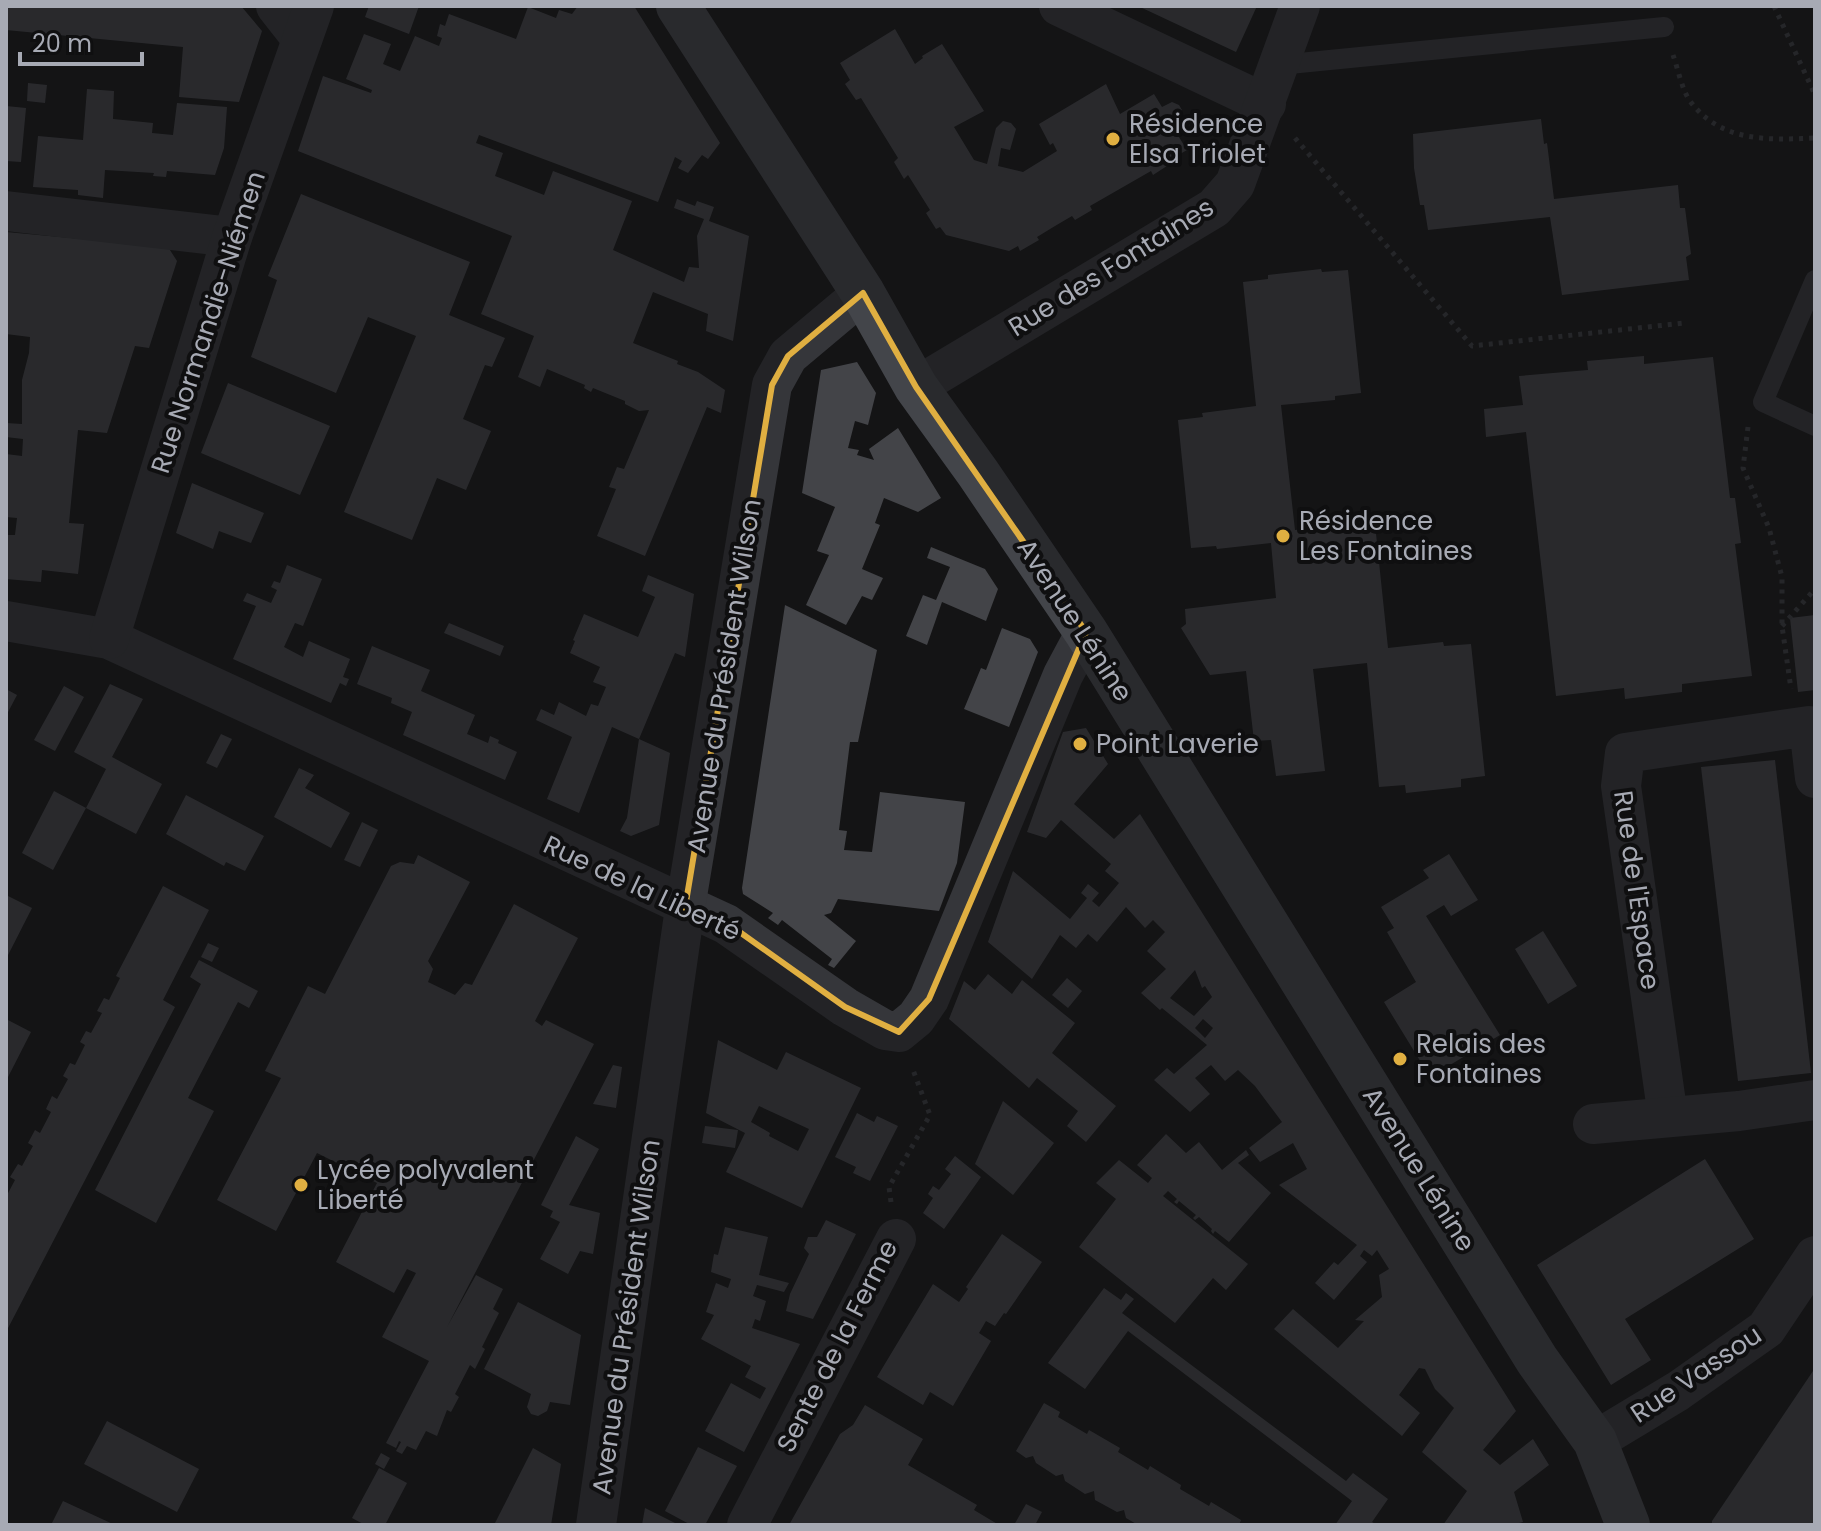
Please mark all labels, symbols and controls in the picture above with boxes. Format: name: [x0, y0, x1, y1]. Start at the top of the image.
scale bar: [20, 16, 142, 66]
text: 20 m: [32, 27, 92, 60]
place label: Résidence Elsa Triolet: [1129, 106, 1266, 172]
marker: Résidence Elsa Triolet: [1104, 130, 1122, 148]
street label: Rue Normandie-Niémen: [142, 166, 274, 478]
street label: Rue des Fontaines: [1001, 189, 1221, 345]
street label: Avenue du Président Wilson: [678, 496, 770, 856]
place label: Résidence Les Fontaines: [1299, 503, 1473, 569]
marker: Résidence Les Fontaines: [1274, 527, 1292, 545]
street label: Avenue Lénine: [1009, 531, 1141, 709]
place label: Point Laverie: [1096, 726, 1259, 762]
marker: Point Laverie: [1071, 735, 1089, 753]
street label: Rue de l'Espace: [1605, 788, 1669, 992]
street label: Rue de la Liberté: [538, 827, 746, 949]
place label: Relais des Fontaines: [1416, 1026, 1546, 1092]
marker: Relais des Fontaines: [1391, 1050, 1409, 1068]
street label: Avenue Lénine: [1354, 1080, 1484, 1258]
street label: Avenue du Président Wilson: [583, 1137, 669, 1497]
place label: Lycée polyvalent Liberté: [317, 1152, 534, 1218]
marker: Lycée polyvalent Liberté: [292, 1176, 310, 1194]
street label: Sente de la Ferme: [768, 1234, 906, 1458]
street label: Rue Vassou: [1623, 1317, 1769, 1431]

